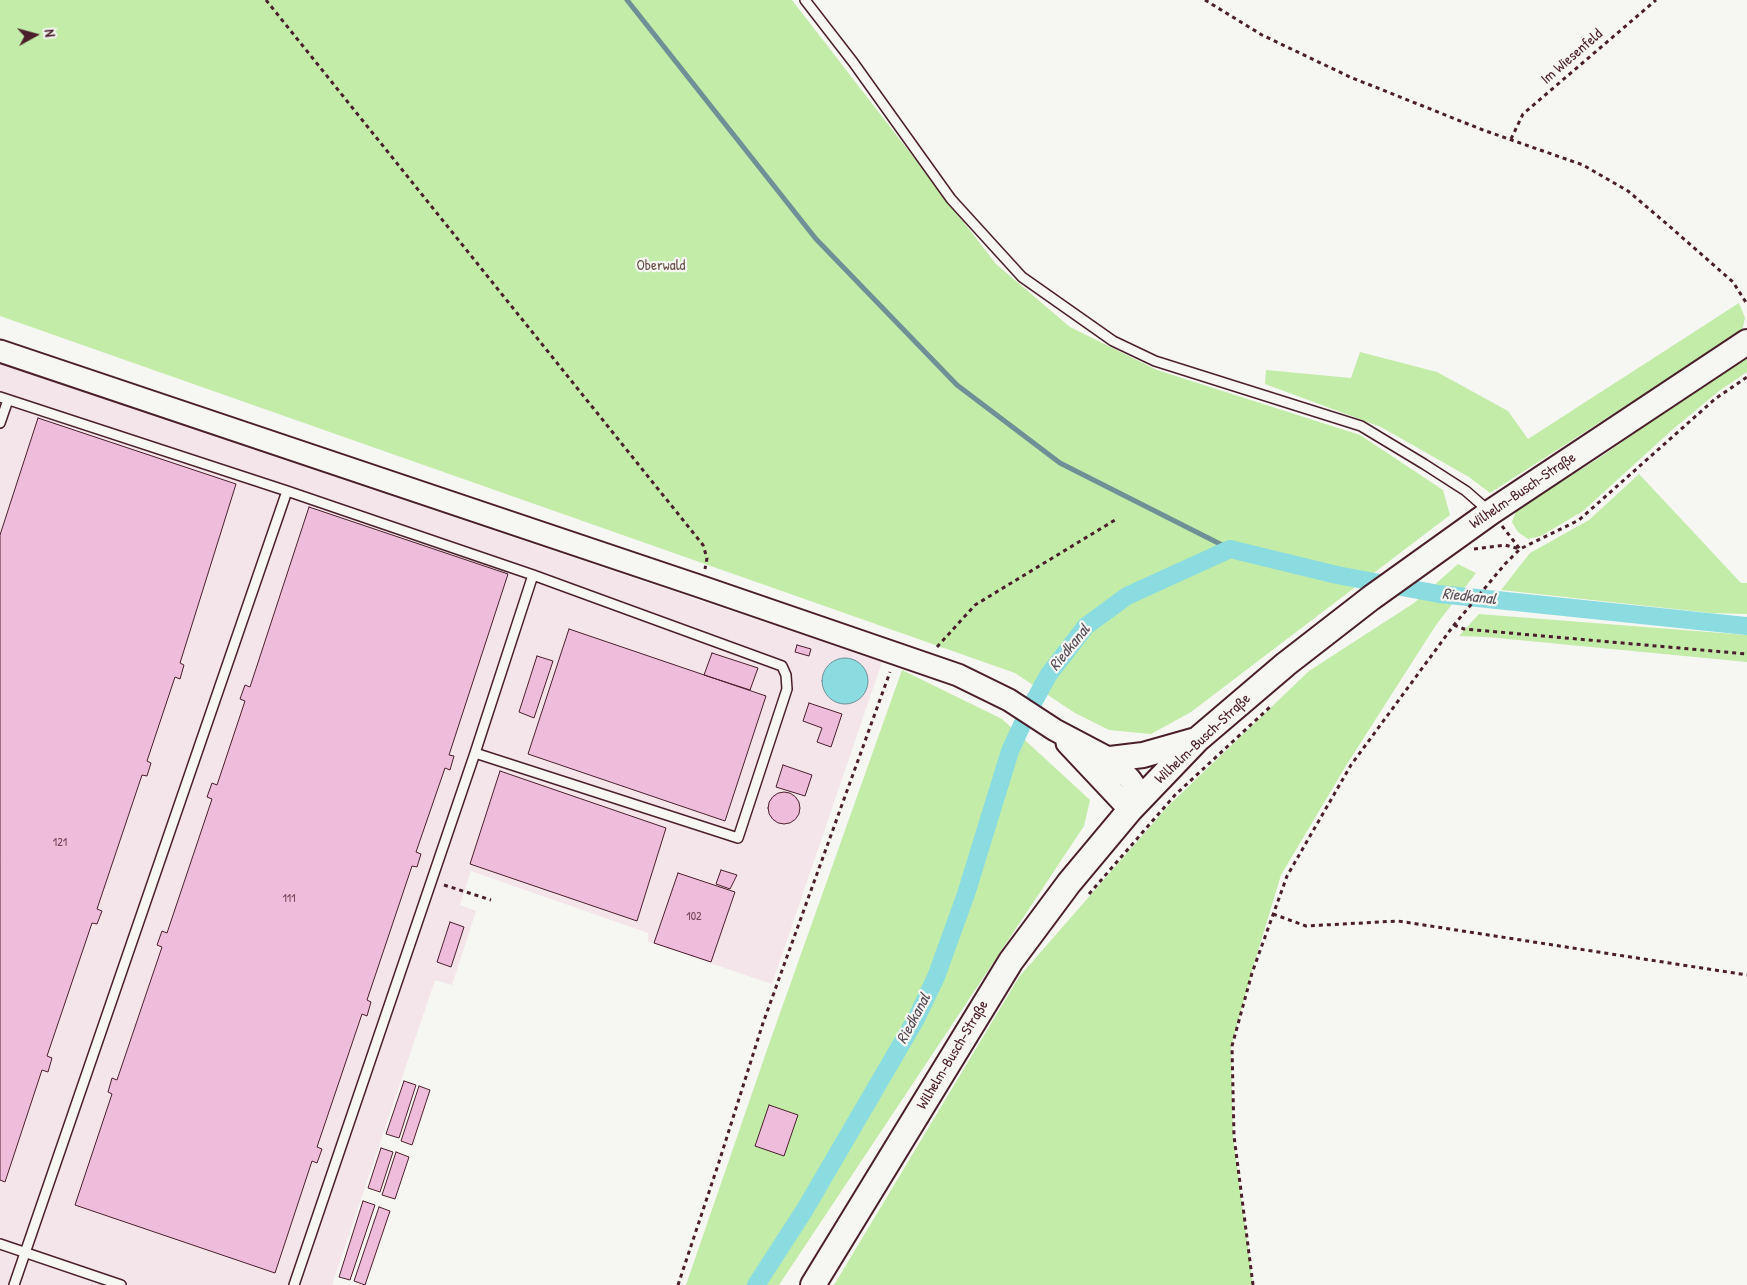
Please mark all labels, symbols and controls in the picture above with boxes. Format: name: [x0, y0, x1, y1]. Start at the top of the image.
north arrow: [10, 10, 60, 60]
street label: Im Wiesenfeld: [1538, 25, 1606, 89]
text: N: [41, 28, 60, 38]
park label: Oberwald: [637, 257, 685, 275]
street label: Wilhelm-Busch-Straße: [1466, 449, 1580, 533]
water label: Riedkanal: [1441, 585, 1497, 609]
water label: Riedkanal: [1046, 621, 1094, 675]
street label: Wilhelm-Busch-Straße: [1151, 690, 1255, 788]
house number: 121: [53, 836, 67, 850]
house number: 111: [282, 892, 296, 906]
house number: 102: [686, 910, 702, 924]
water label: Riedkanal: [893, 991, 935, 1047]
street label: Wilhelm-Busch-Straße: [913, 997, 993, 1113]

